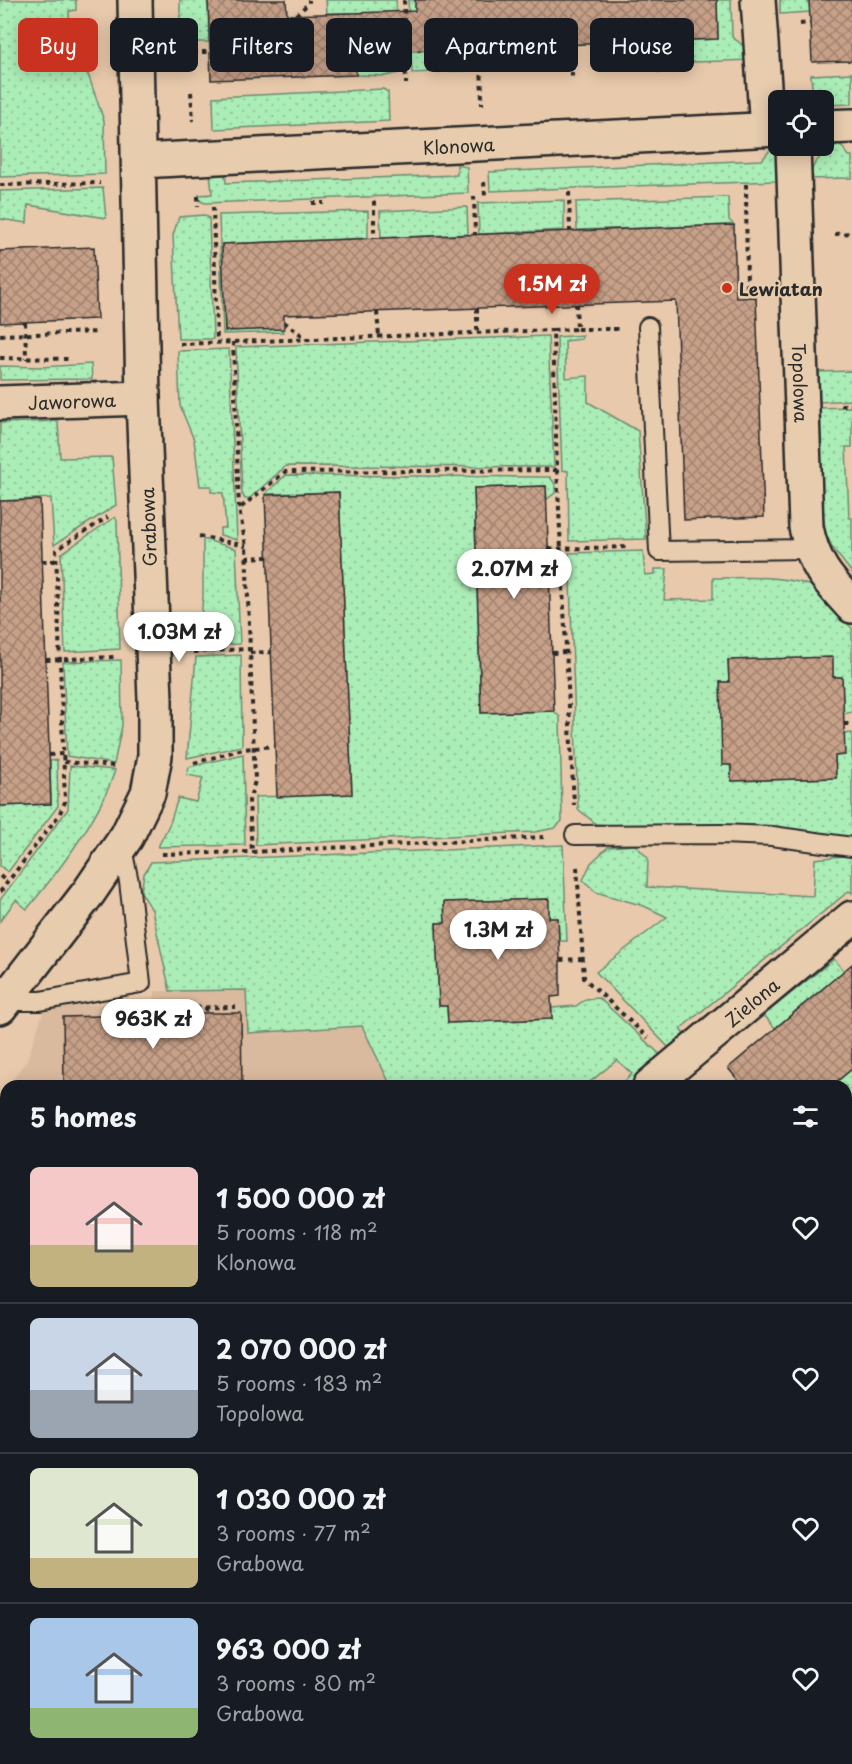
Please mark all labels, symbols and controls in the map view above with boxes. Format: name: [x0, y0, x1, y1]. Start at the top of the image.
chip: Buy: [18, 18, 98, 72]
chip: Rent: [110, 18, 198, 72]
chip: Filters: [210, 18, 314, 72]
chip: New: [326, 18, 412, 72]
chip: Apartment: [424, 18, 578, 72]
chip: House: [590, 18, 694, 72]
map controls: [768, 90, 834, 156]
button: locate: [768, 90, 834, 156]
street label: Klonowa: [422, 130, 496, 160]
pin: 1.5M zł: [497, 264, 607, 315]
text: 1.5M zł: [518, 268, 586, 298]
place label: Lewiatan: [739, 275, 823, 302]
marker: Lewiatan: [720, 281, 734, 295]
street label: Topolowa: [786, 343, 816, 424]
street label: Jaworowa: [28, 385, 117, 416]
street label: Grabowa: [133, 486, 163, 567]
pin: 2.07M zł: [452, 549, 576, 600]
text: 2.07M zł: [471, 553, 557, 583]
pin: 1.03M zł: [117, 612, 241, 663]
text: 1.03M zł: [137, 616, 221, 646]
pin: 1.3M zł: [443, 910, 553, 961]
text: 1.3M zł: [464, 914, 532, 944]
street label: Zielona: [718, 970, 785, 1032]
pin: 963K zł: [98, 999, 208, 1050]
text: 963K zł: [115, 1003, 191, 1033]
text: 5 homes: [30, 1097, 136, 1136]
icon: filters: [789, 1100, 822, 1133]
text: 1 500 000 zł: [216, 1178, 384, 1217]
icon: home: [78, 1191, 150, 1263]
icon: heart: [789, 1211, 822, 1244]
text: 5 rooms · 118 m²: [216, 1217, 378, 1247]
text: Klonowa: [216, 1247, 296, 1277]
text: 2 070 000 zł: [216, 1329, 386, 1368]
icon: home: [78, 1342, 150, 1414]
icon: heart: [789, 1362, 822, 1395]
text: 5 rooms · 183 m²: [216, 1368, 382, 1398]
text: Topolowa: [216, 1398, 304, 1428]
text: 1 030 000 zł: [216, 1479, 385, 1518]
icon: home: [78, 1492, 150, 1564]
icon: heart: [789, 1512, 822, 1545]
text: 3 rooms · 77 m²: [216, 1518, 371, 1548]
text: Grabowa: [216, 1548, 304, 1578]
text: 963 000 zł: [216, 1629, 360, 1668]
icon: home: [78, 1642, 150, 1714]
icon: heart: [789, 1662, 822, 1695]
text: 3 rooms · 80 m²: [216, 1668, 376, 1698]
text: Grabowa: [216, 1698, 304, 1728]

